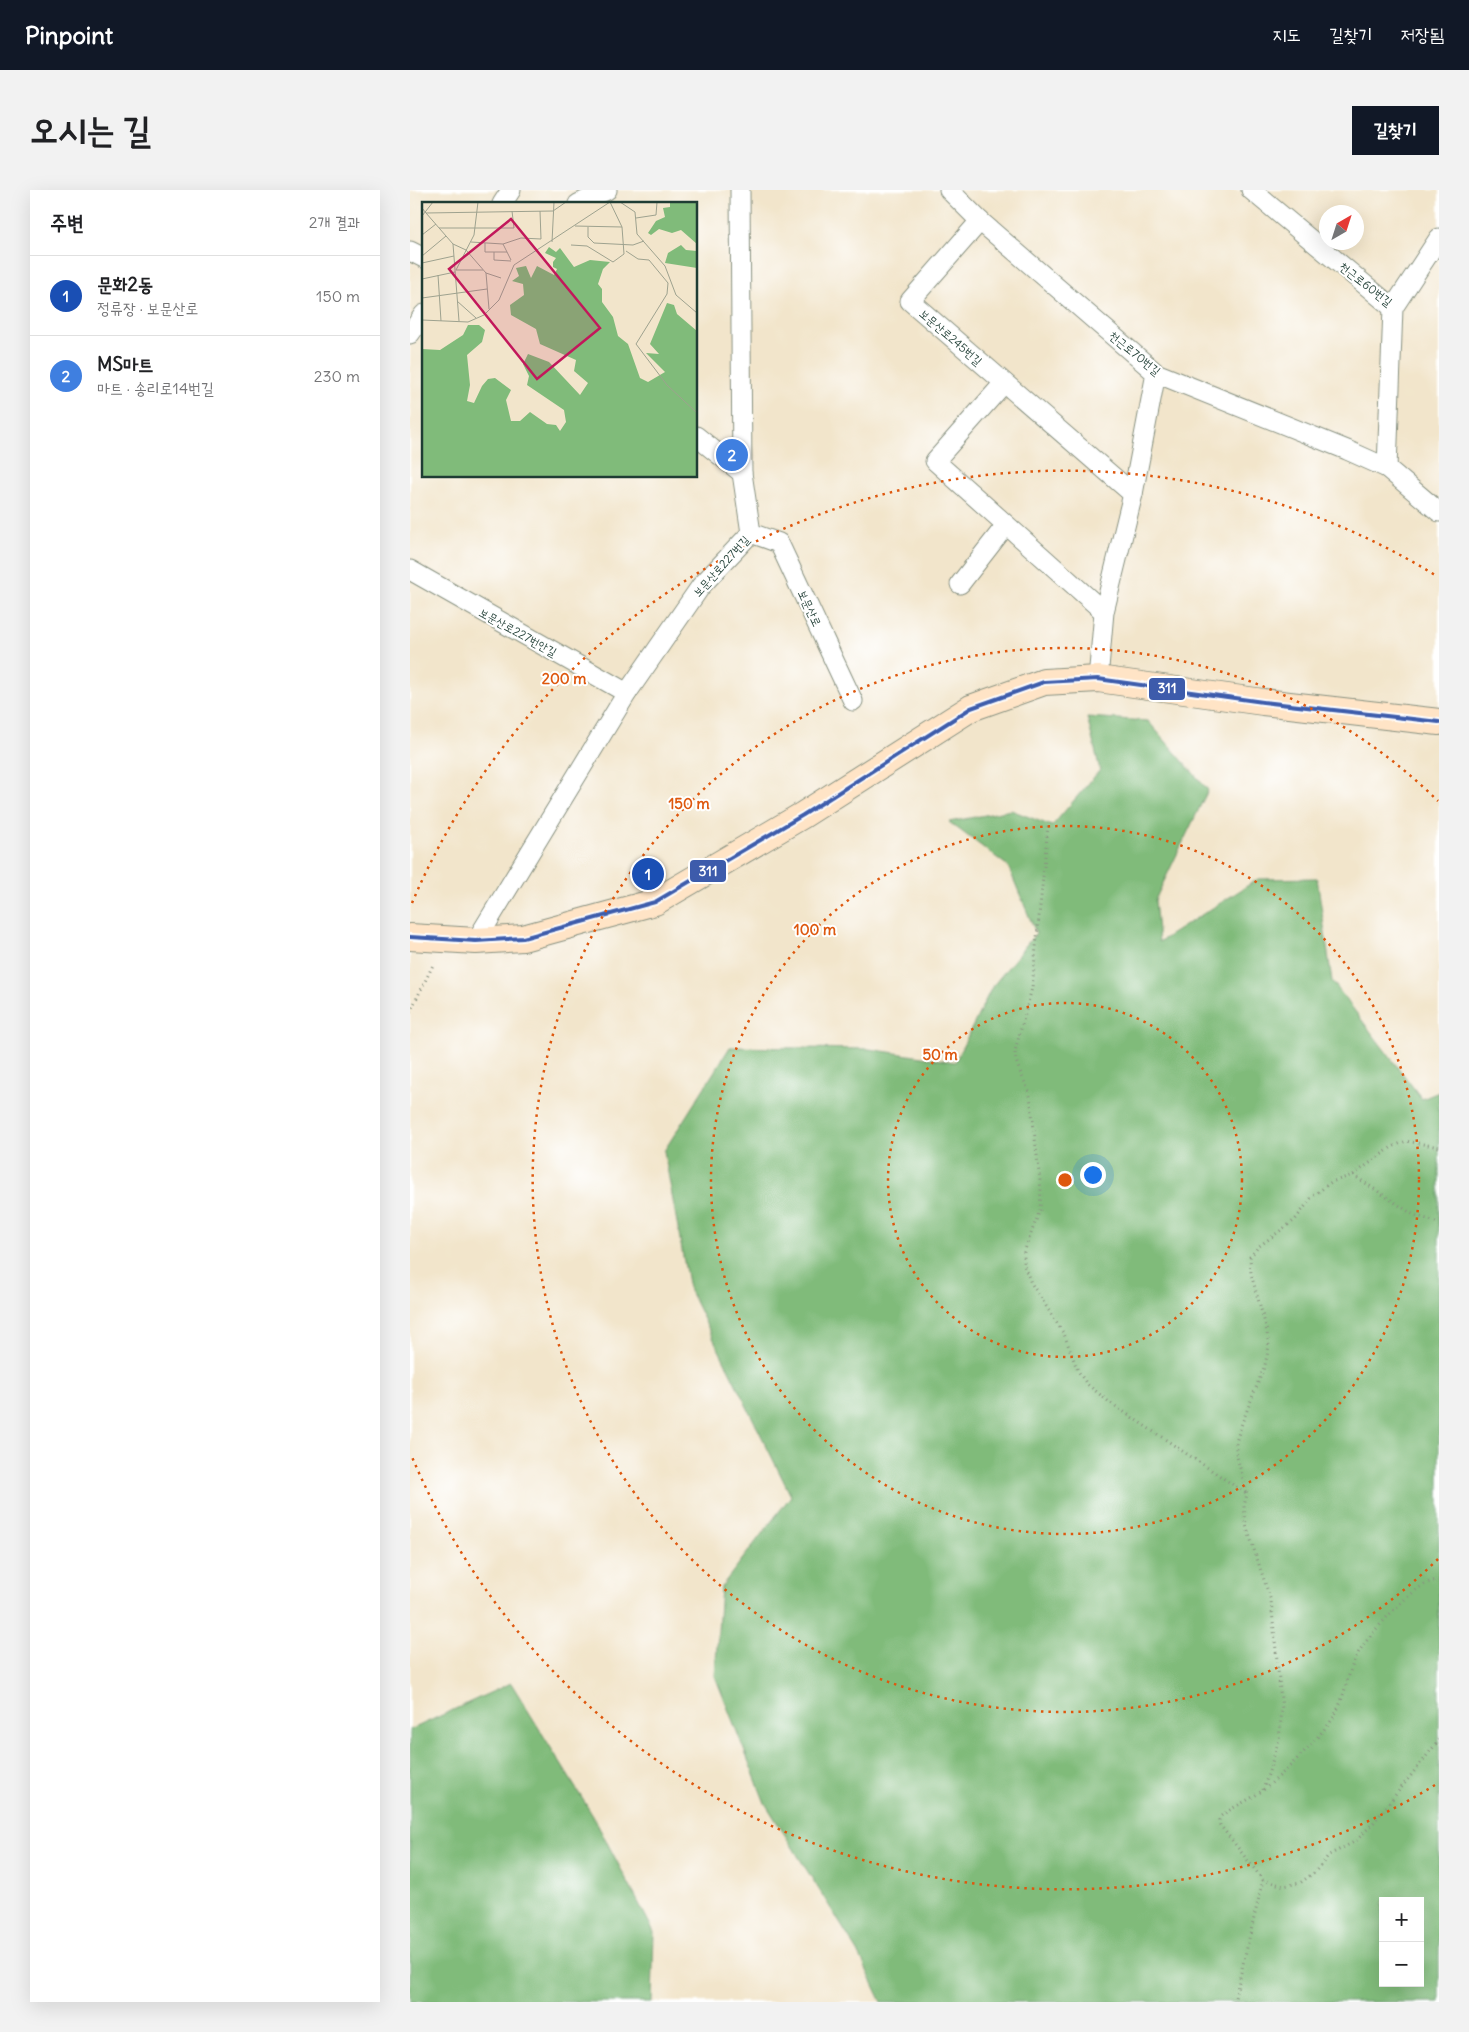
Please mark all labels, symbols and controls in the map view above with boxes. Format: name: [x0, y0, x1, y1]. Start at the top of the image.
text: Pinpoint: [25, 20, 113, 50]
text: 지도: [1272, 23, 1301, 46]
text: 길찾기: [1329, 23, 1373, 46]
text: 저장됨: [1401, 23, 1444, 46]
button: 길찾기: [1352, 106, 1439, 155]
text: 오시는 길: [30, 107, 151, 151]
inset map: [422, 202, 698, 478]
north arrow: [1319, 205, 1364, 250]
text: 주변: [50, 209, 84, 236]
text: 2개 결과: [309, 212, 360, 232]
street label: 천근로60번길: [1337, 259, 1396, 310]
text: 문화2동: [97, 272, 153, 296]
text: 1: [63, 286, 69, 306]
text: 150 m: [316, 286, 360, 306]
text: 정류장 · 보문산로: [97, 298, 198, 318]
street label: 보문산로245번길: [917, 306, 986, 369]
street label: 천근로70번길: [1106, 328, 1164, 379]
text: MS마트: [97, 352, 154, 376]
text: 2: [62, 366, 70, 386]
text: 230 m: [314, 366, 360, 386]
text: 마트 · 송리로14번길: [97, 378, 214, 398]
pin: 2: [716, 436, 748, 474]
street label: 보문산로227번길: [690, 532, 753, 600]
street label: 보문산로: [795, 587, 825, 629]
street label: 보문산로227번안길: [476, 604, 560, 660]
text: 200 m: [542, 669, 586, 688]
line badge: 311: [1148, 677, 1186, 701]
text: 311: [1158, 679, 1176, 697]
text: 150 m: [668, 794, 710, 813]
pin: 1: [632, 855, 664, 893]
line badge: 311: [689, 859, 727, 883]
text: 311: [699, 862, 717, 880]
text: 100 m: [794, 920, 836, 939]
text: 50 m: [922, 1045, 958, 1064]
your location: [1080, 1162, 1106, 1188]
centre of rings: [1056, 1171, 1074, 1189]
map controls: [1379, 1897, 1424, 1987]
button: +: [1379, 1897, 1424, 1942]
button: −: [1379, 1942, 1424, 1987]

